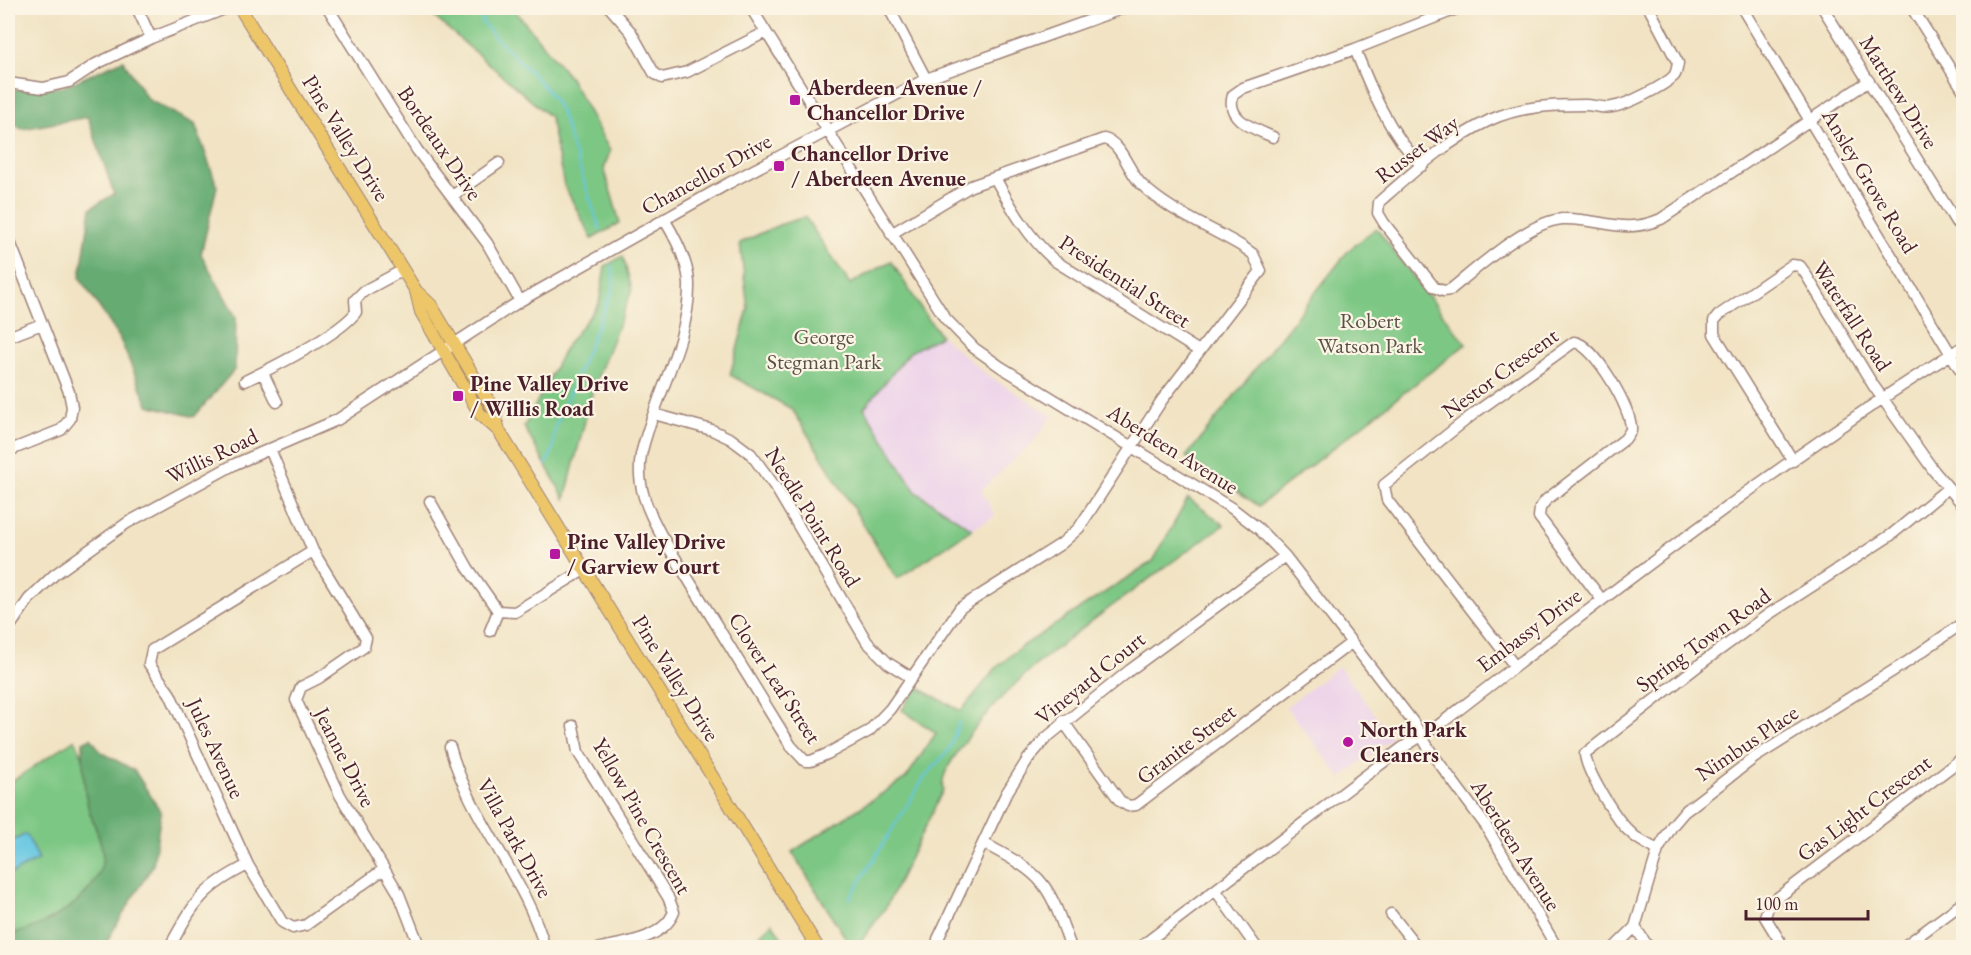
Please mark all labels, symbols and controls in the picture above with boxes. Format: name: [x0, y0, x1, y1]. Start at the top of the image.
street label: Matthew Drive: [1853, 30, 1946, 154]
street label: Pine Valley Drive: [296, 69, 397, 207]
place label: Aberdeen Avenue / Chancellor Drive: [806, 73, 982, 127]
street label: Bordeaux Drive: [391, 80, 489, 206]
marker: Aberdeen Avenue / Chancellor Drive: [788, 93, 802, 107]
street label: Ansley Grove Road: [1815, 102, 1925, 259]
street label: Russet Way: [1369, 108, 1465, 190]
street label: Chancellor Drive: [636, 126, 777, 222]
place label: Chancellor Drive / Aberdeen Avenue: [791, 139, 966, 193]
marker: Chancellor Drive / Aberdeen Avenue: [772, 159, 786, 173]
street label: Presidential Street: [1054, 228, 1196, 334]
street label: Waterfall Road: [1806, 255, 1899, 377]
park label: Robert Watson Park: [1317, 306, 1423, 360]
street label: Nestor Crescent: [1436, 321, 1564, 425]
park label: George Stegman Park: [767, 322, 882, 376]
place label: Pine Valley Drive / Willis Road: [470, 369, 629, 423]
marker: Pine Valley Drive / Willis Road: [451, 389, 465, 403]
street label: Aberdeen Avenue: [1101, 397, 1245, 501]
street label: Willis Road: [161, 421, 263, 491]
street label: Needle Point Road: [758, 442, 868, 593]
place label: Pine Valley Drive / Garview Court: [567, 527, 726, 581]
marker: Pine Valley Drive / Garview Court: [548, 547, 562, 561]
street label: Embassy Drive: [1471, 581, 1588, 679]
street label: Spring Town Road: [1630, 581, 1777, 699]
street label: Clover Leaf Street: [722, 607, 828, 749]
street label: Pine Valley Drive: [626, 609, 727, 747]
street label: Vineyard Court: [1029, 625, 1151, 731]
street label: Jules Avenue: [179, 691, 252, 803]
street label: Granite Street: [1130, 697, 1242, 791]
street label: Nimbus Place: [1690, 698, 1804, 788]
street label: Jeanne Drive: [307, 700, 383, 812]
place label: North Park Cleaners: [1360, 715, 1468, 769]
street label: Yellow Pine Crescent: [585, 732, 699, 900]
marker: North Park Cleaners: [1341, 735, 1355, 749]
street label: Gas Light Crescent: [1791, 748, 1937, 868]
street label: Villa Park Drive: [470, 773, 560, 903]
street label: Aberdeen Avenue: [1464, 773, 1568, 917]
scale bar: [1746, 883, 1868, 921]
text: 100 m: [1755, 892, 1799, 915]

